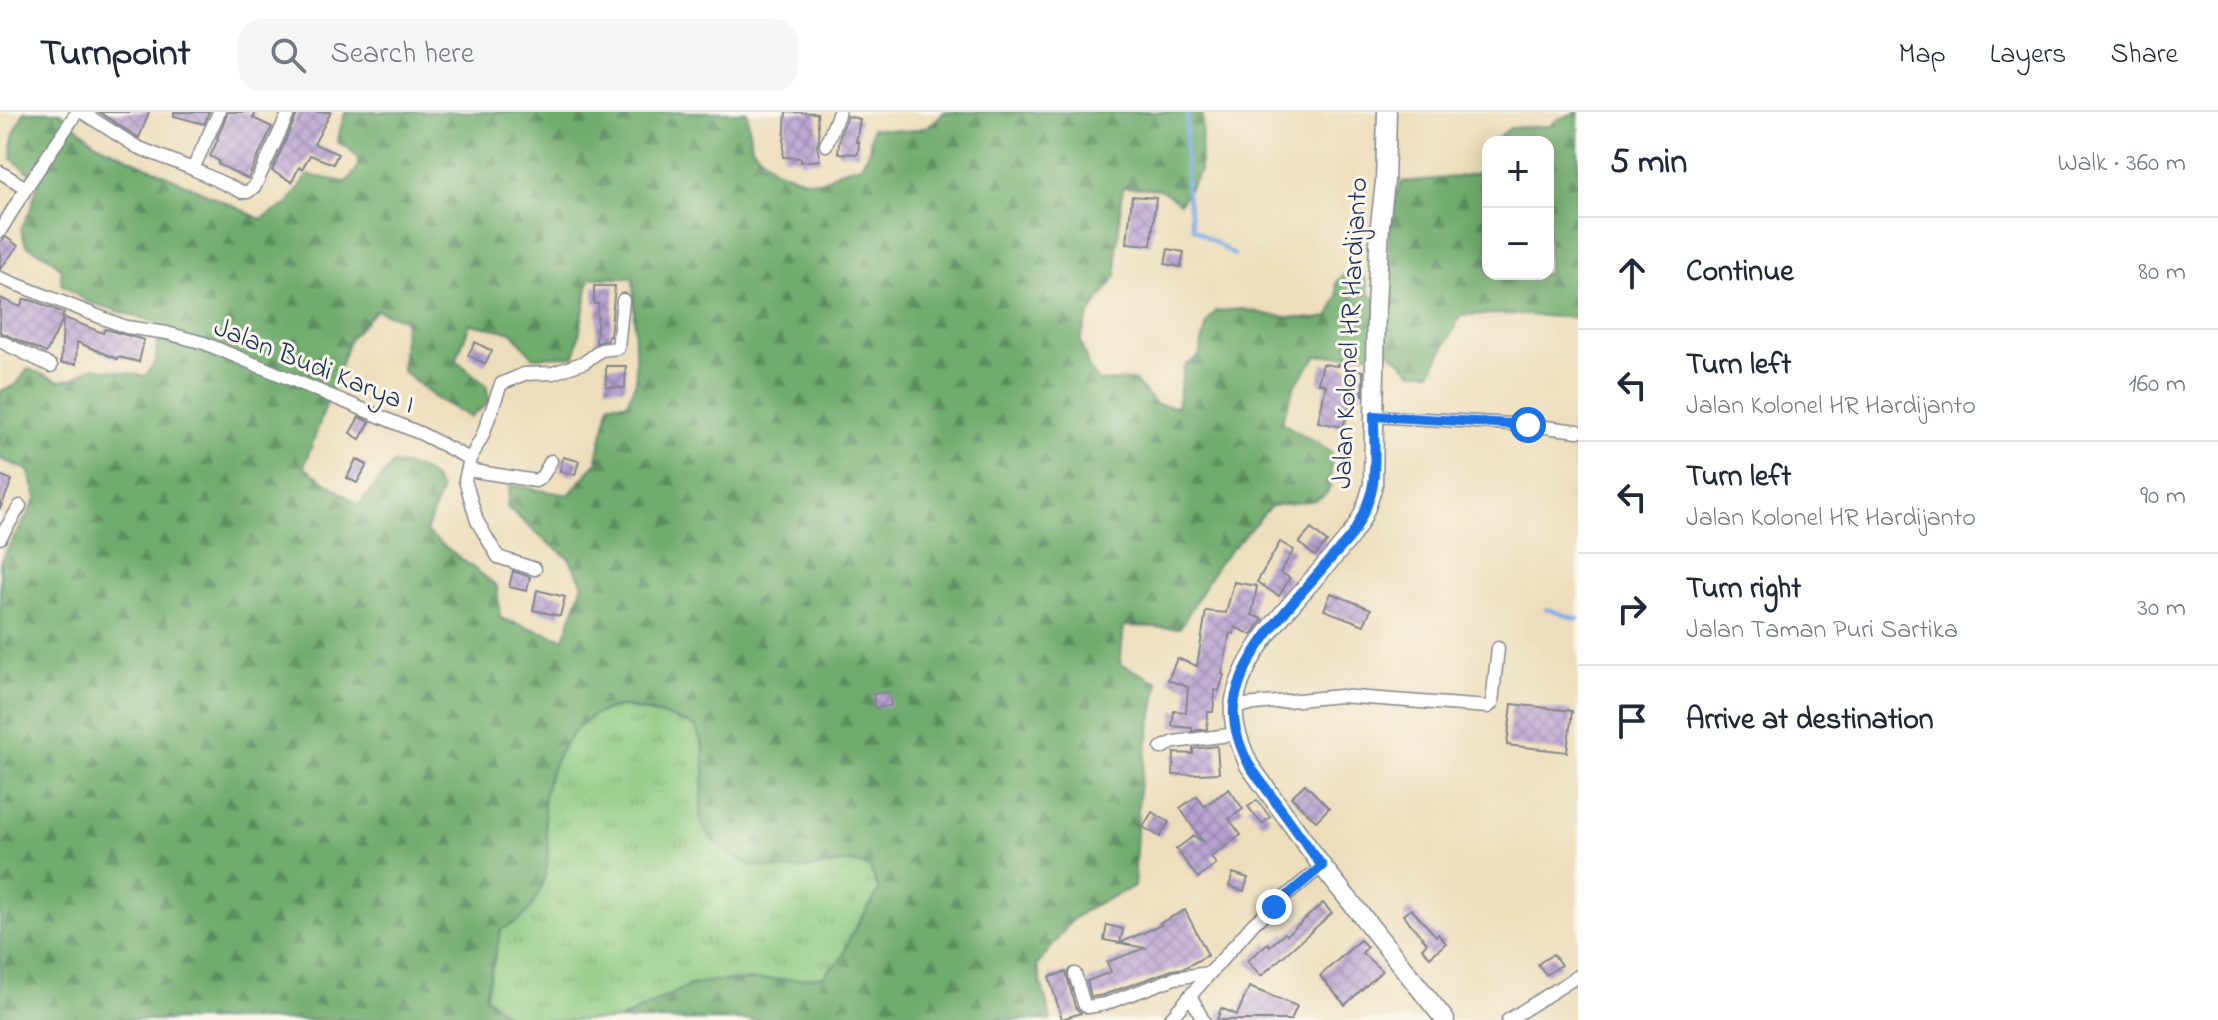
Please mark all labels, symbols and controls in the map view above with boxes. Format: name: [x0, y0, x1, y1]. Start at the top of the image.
search box: [238, 19, 798, 91]
text: Turnpoint: [40, 27, 190, 83]
icon: search: [266, 33, 310, 77]
text: Search here: [330, 33, 474, 77]
text: Map: [1898, 35, 1946, 76]
text: Layers: [1990, 35, 2066, 76]
text: Share: [2110, 35, 2178, 76]
map controls: [1482, 136, 1554, 280]
button: +: [1482, 136, 1554, 208]
text: 5 min: [1610, 139, 1687, 189]
text: Walk · 360 m: [2057, 145, 2186, 183]
street label: Jalan Kolonel HR Hardijanto: [1323, 176, 1380, 490]
button: −: [1482, 208, 1554, 280]
icon: ahead: [1610, 251, 1654, 295]
text: Continue: [1686, 251, 1794, 295]
text: 80 m: [2138, 254, 2186, 292]
street label: Jalan Budi Karya I: [207, 308, 420, 426]
text: Turn left: [1686, 344, 1791, 388]
icon: left: [1610, 363, 1654, 407]
text: 160 m: [2128, 366, 2186, 404]
text: Jalan Kolonel HR Hardijanto: [1686, 388, 1976, 426]
route start: [1510, 407, 1546, 443]
text: Turn left: [1686, 456, 1791, 500]
icon: left: [1610, 475, 1654, 519]
text: 90 m: [2140, 478, 2186, 516]
text: Jalan Kolonel HR Hardijanto: [1686, 500, 1976, 538]
text: Turn right: [1686, 568, 1801, 612]
icon: right: [1610, 587, 1654, 631]
text: 30 m: [2137, 590, 2186, 628]
text: Jalan Taman Puri Sartika: [1686, 612, 1958, 650]
icon: arrive: [1610, 699, 1654, 743]
text: Arrive at destination: [1686, 699, 1934, 743]
route end: [1256, 889, 1292, 925]

